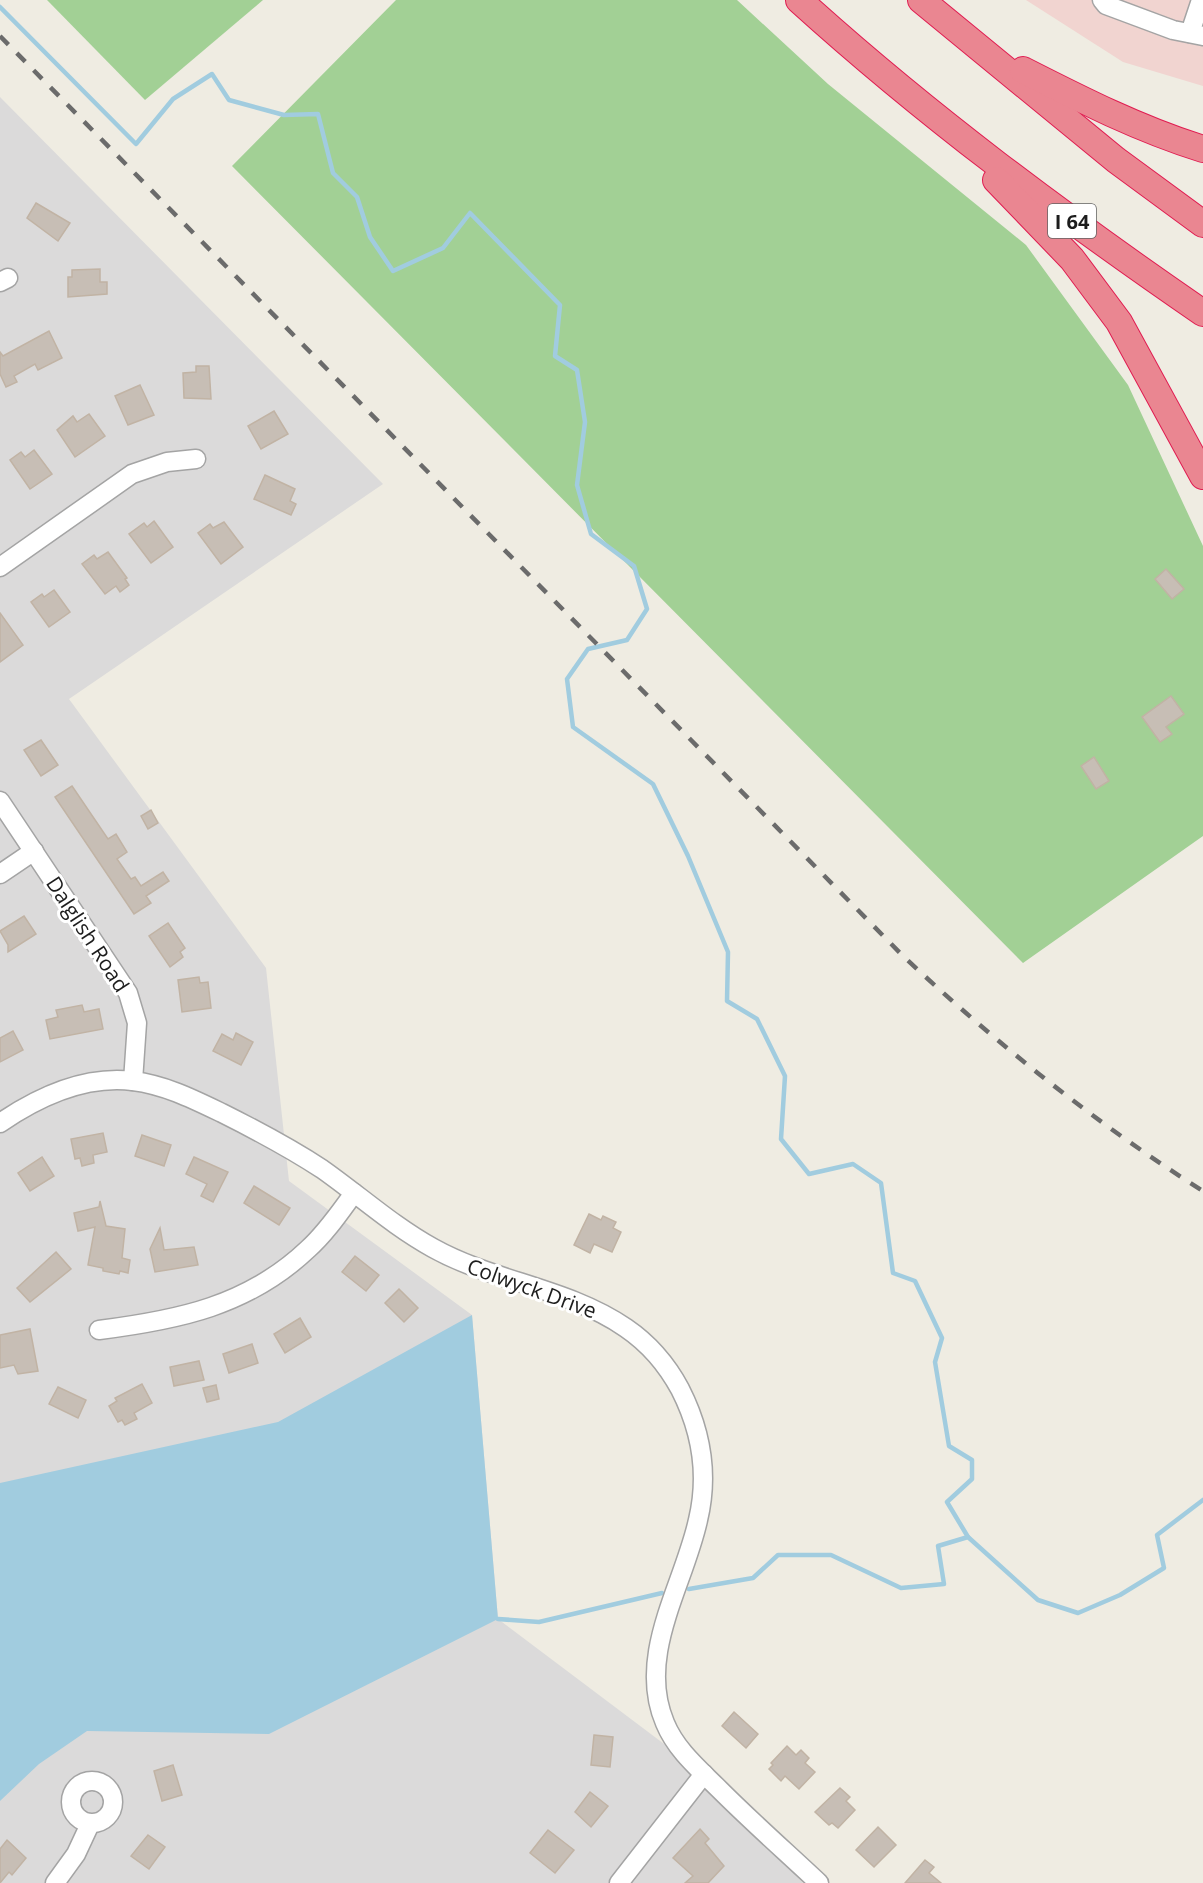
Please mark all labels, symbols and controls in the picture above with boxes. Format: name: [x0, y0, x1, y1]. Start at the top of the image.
road number: I 64: [1048, 204, 1096, 238]
street label: Dalglish Road: [40, 871, 136, 997]
street label: Colwyck Drive: [463, 1252, 601, 1324]

